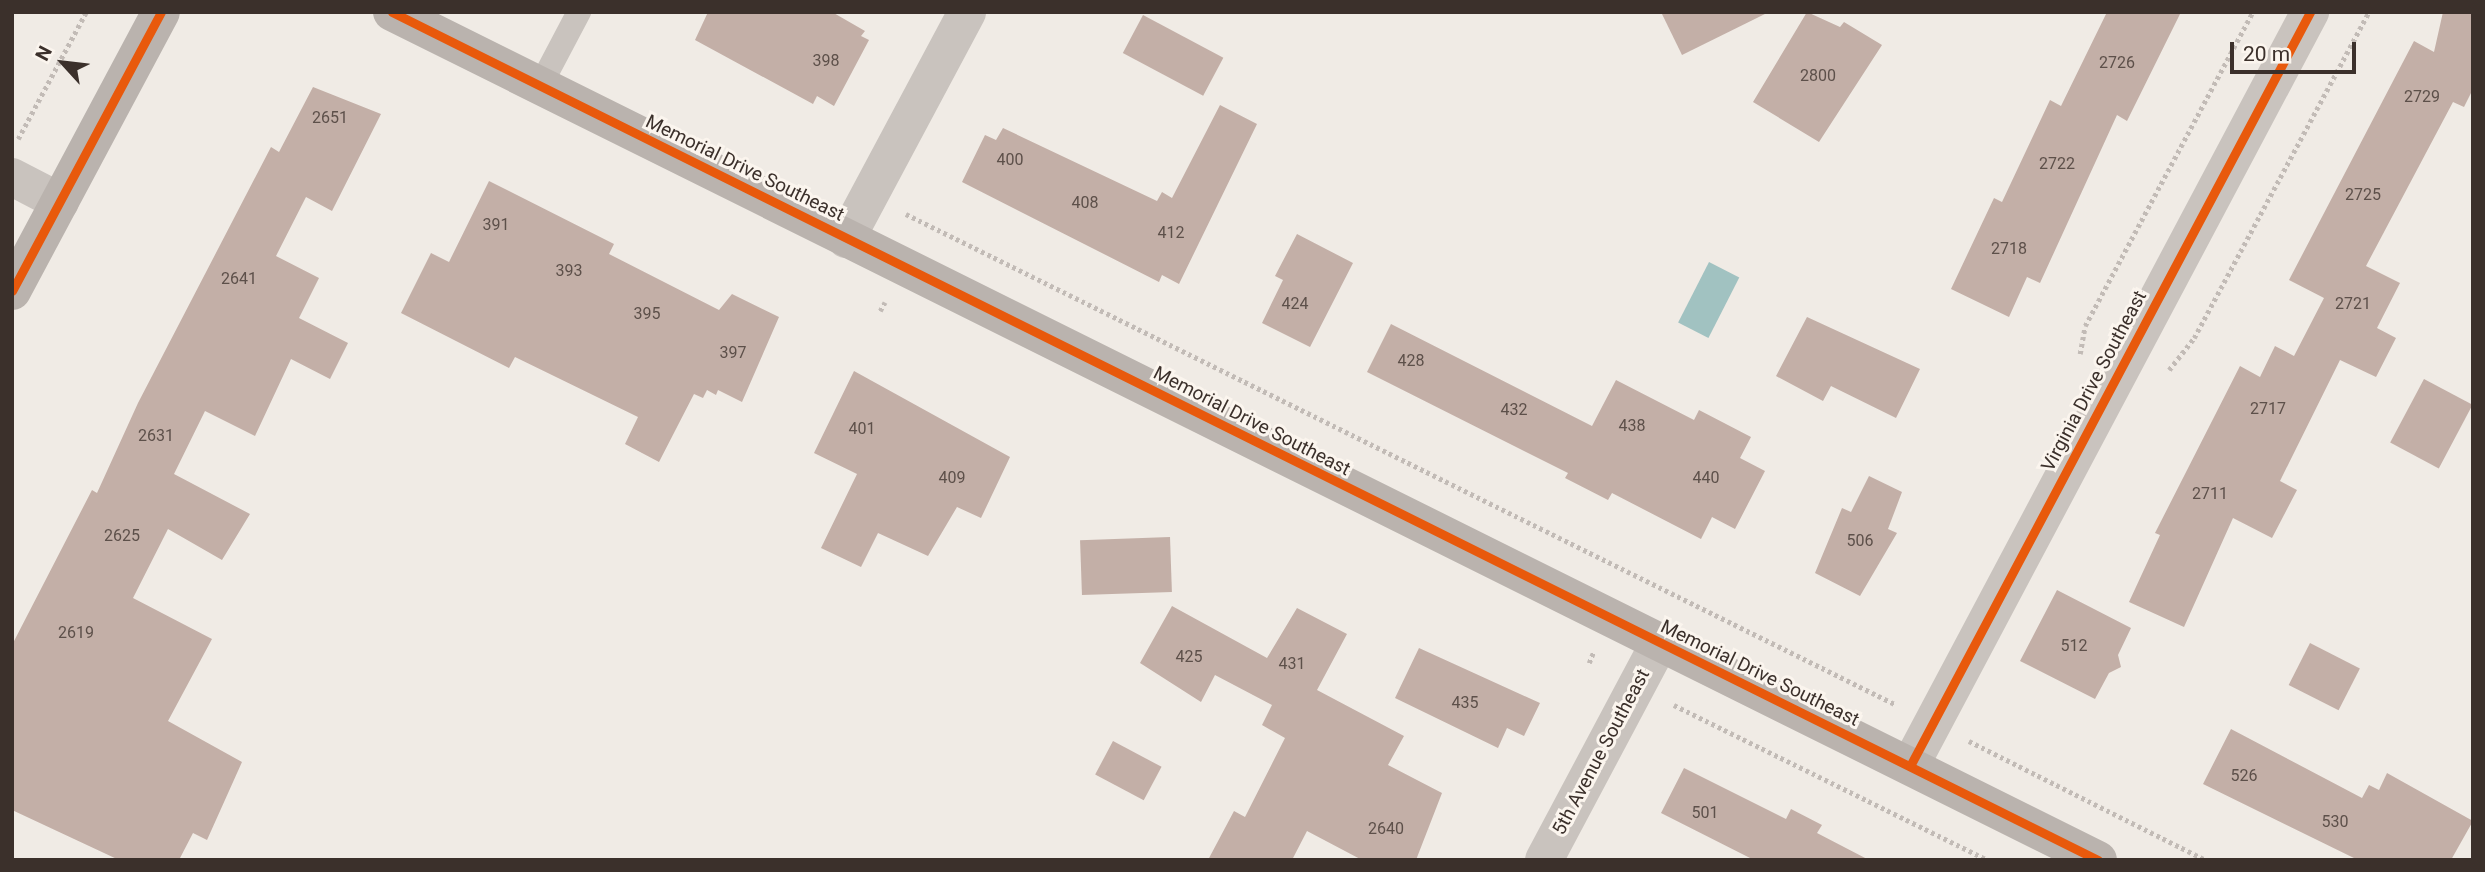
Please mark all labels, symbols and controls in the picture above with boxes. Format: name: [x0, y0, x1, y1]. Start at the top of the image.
north arrow: [28, 28, 98, 98]
scale bar: [2233, 28, 2359, 72]
text: N: [31, 42, 57, 64]
text: 20 m: [2243, 42, 2290, 66]
house number: 398: [813, 51, 839, 71]
house number: 2726: [2099, 53, 2135, 73]
house number: 2800: [1800, 66, 1836, 86]
house number: 2729: [2404, 87, 2440, 107]
house number: 2651: [312, 108, 348, 128]
street label: Memorial Drive Southeast: [642, 110, 848, 226]
house number: 400: [997, 150, 1023, 170]
house number: 2722: [2039, 154, 2075, 174]
house number: 2725: [2345, 185, 2381, 205]
house number: 408: [1072, 193, 1098, 213]
house number: 391: [483, 215, 509, 235]
house number: 412: [1158, 223, 1184, 243]
house number: 2718: [1991, 239, 2027, 259]
house number: 393: [556, 261, 582, 281]
house number: 2641: [221, 269, 257, 289]
street label: Virginia Drive Southeast: [2037, 287, 2151, 475]
house number: 424: [1282, 294, 1308, 314]
house number: 2721: [2335, 294, 2371, 314]
house number: 395: [634, 304, 660, 324]
house number: 397: [720, 343, 746, 363]
house number: 428: [1398, 351, 1424, 371]
street label: Memorial Drive Southeast: [1150, 361, 1354, 481]
house number: 2717: [2250, 399, 2286, 419]
house number: 432: [1501, 400, 1527, 420]
house number: 438: [1619, 416, 1645, 436]
house number: 401: [849, 419, 875, 439]
house number: 2631: [138, 426, 174, 446]
house number: 409: [939, 468, 965, 488]
house number: 440: [1693, 468, 1719, 488]
house number: 2711: [2192, 484, 2228, 504]
house number: 2625: [104, 526, 140, 546]
house number: 506: [1847, 531, 1873, 551]
street label: Memorial Drive Southeast: [1657, 615, 1863, 731]
house number: 2619: [58, 623, 94, 643]
house number: 512: [2061, 636, 2087, 656]
house number: 425: [1176, 647, 1202, 667]
house number: 431: [1279, 654, 1305, 674]
street label: 5th Avenue Southeast: [1548, 665, 1654, 839]
house number: 435: [1452, 693, 1478, 713]
house number: 526: [2231, 766, 2257, 786]
house number: 501: [1692, 803, 1718, 823]
house number: 530: [2322, 812, 2348, 832]
house number: 2640: [1368, 819, 1404, 839]

